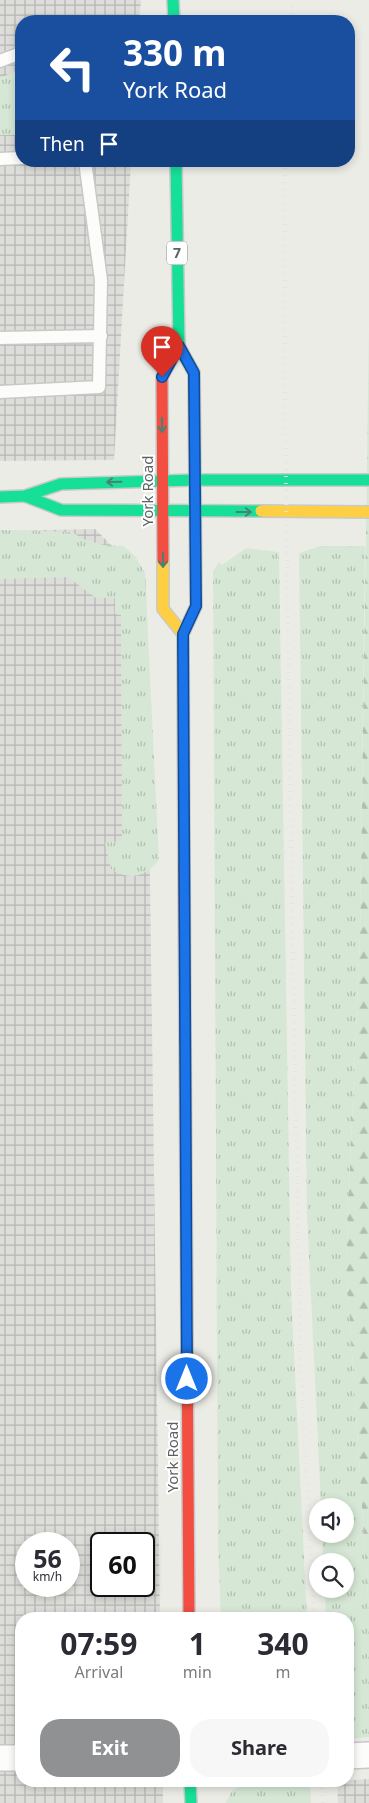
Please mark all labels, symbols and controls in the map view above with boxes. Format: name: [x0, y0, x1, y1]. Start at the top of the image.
text: 330 m: [123, 29, 226, 76]
icon: left: [40, 35, 105, 100]
text: York Road: [123, 74, 227, 104]
icon: arrive: [95, 130, 123, 158]
text: Then: [40, 131, 85, 157]
road number: 7: [167, 242, 187, 264]
pin: [141, 326, 183, 377]
icon: arrive: [148, 333, 176, 361]
one-way arrow: [157, 416, 167, 433]
street label: York Road: [137, 456, 157, 526]
one-way arrow: [106, 478, 122, 487]
one-way arrow: [235, 507, 251, 517]
one-way arrow: [158, 552, 168, 568]
position arrow: [160, 1352, 212, 1404]
street label: York Road: [162, 1422, 182, 1492]
map controls: [309, 1498, 354, 1598]
button: sound: [309, 1498, 354, 1543]
speed limit sign: 60: [90, 1532, 155, 1597]
text: 56: [33, 1541, 62, 1575]
button: search: [309, 1553, 354, 1598]
text: km/h: [33, 1568, 62, 1585]
text: 07:59: [60, 1623, 137, 1664]
text: 1: [189, 1623, 206, 1664]
text: 340: [257, 1623, 309, 1664]
text: Arrival: [74, 1661, 123, 1683]
text: min: [183, 1661, 212, 1683]
text: m: [275, 1661, 290, 1683]
button: Exit: [40, 1719, 180, 1777]
button: Share: [190, 1719, 329, 1777]

